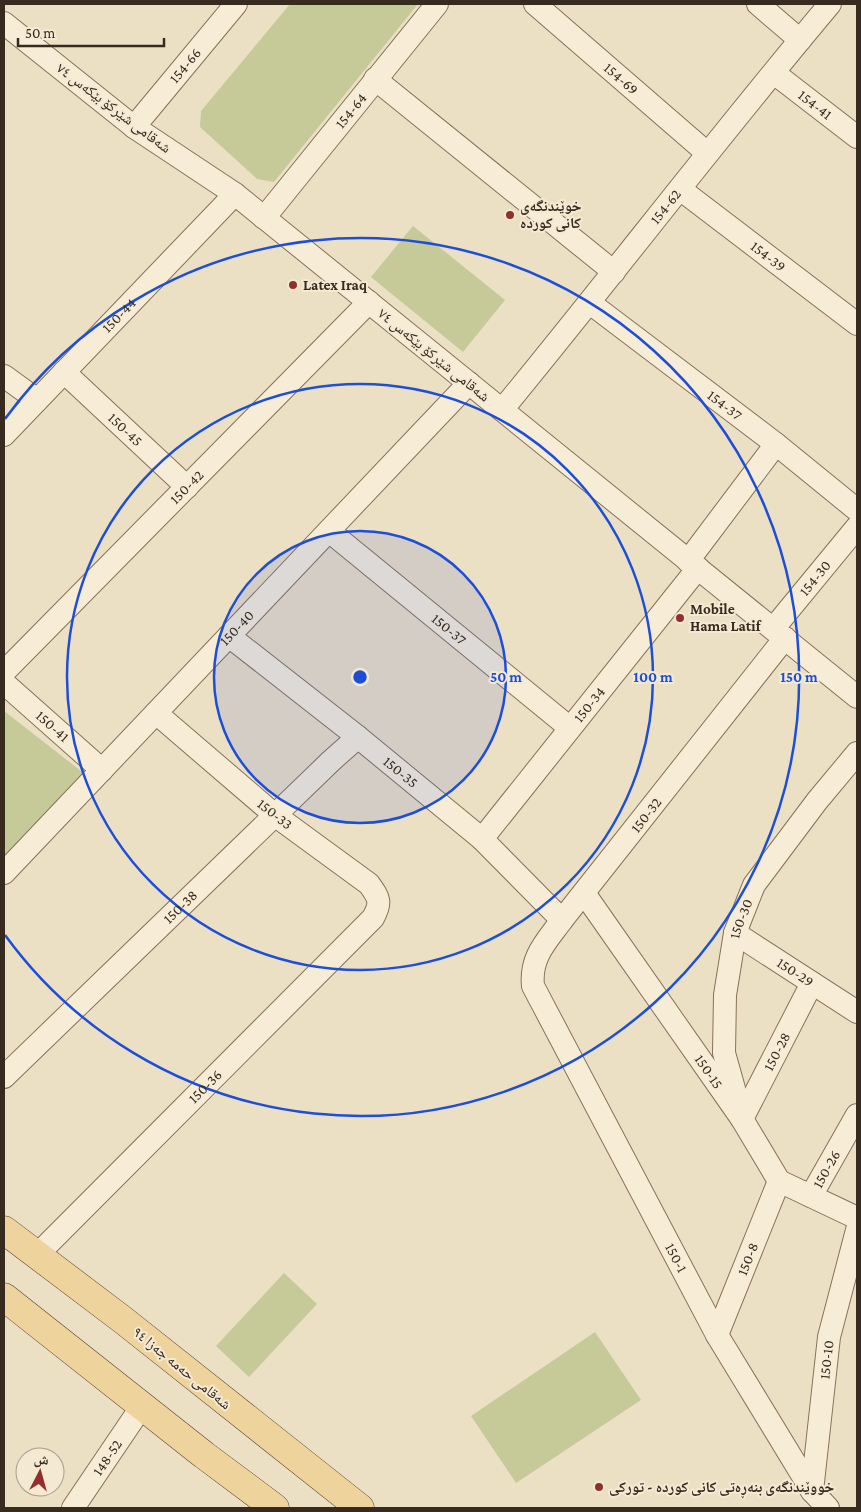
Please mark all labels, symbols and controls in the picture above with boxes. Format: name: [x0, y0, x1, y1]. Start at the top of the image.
scale bar: [18, 15, 164, 47]
text: 50 m: [25, 25, 55, 41]
street label: 154-66: [166, 45, 204, 86]
street label: 154-69: [601, 59, 642, 98]
street label: شەقامی شێرکۆ بێکەس ٧٤: [53, 60, 174, 158]
street label: 154-41: [795, 87, 835, 123]
street label: 154-64: [332, 90, 370, 131]
street label: 154-62: [647, 186, 684, 227]
place label: خوێندنگەی کانی کوردە: [520, 198, 582, 232]
marker: خوێندنگەی کانی کوردە: [504, 209, 516, 221]
street label: 154-39: [748, 238, 789, 275]
place label: Latex Iraq: [303, 277, 367, 293]
marker: Latex Iraq: [287, 279, 299, 291]
street label: 150-44: [99, 295, 139, 336]
street label: شەقامی شێرکۆ بێکەس ٧٤: [374, 305, 493, 407]
street label: 154-37: [704, 387, 745, 423]
street label: 150-45: [105, 410, 146, 449]
street label: 150-42: [167, 467, 207, 507]
street label: 154-30: [796, 557, 834, 599]
place label: Mobile Hama Latif: [690, 601, 762, 634]
street label: 150-40: [216, 607, 257, 649]
street label: 150-37: [429, 610, 470, 648]
marker: Mobile Hama Latif: [674, 612, 686, 624]
centre of rings: [351, 668, 369, 686]
text: 50 m: [490, 669, 522, 685]
text: 100 m: [633, 669, 673, 685]
text: 150 m: [780, 669, 818, 685]
street label: 150-34: [570, 684, 608, 725]
street label: 150-41: [33, 707, 72, 745]
street label: 150-35: [380, 753, 421, 791]
street label: 150-32: [627, 794, 665, 836]
street label: 150-33: [254, 795, 296, 833]
street label: 150-38: [160, 887, 200, 927]
street label: 150-30: [726, 897, 756, 940]
street label: 150-29: [774, 954, 817, 990]
street label: 150-28: [760, 1030, 793, 1073]
street label: 150-15: [692, 1052, 726, 1092]
street label: 150-36: [185, 1066, 225, 1106]
street label: 150-26: [809, 1147, 843, 1191]
street label: 150-1: [662, 1240, 691, 1275]
street label: 150-8: [734, 1240, 761, 1278]
street label: شەقامی حەمە جەزا ٩٤: [129, 1324, 234, 1414]
street label: 150-10: [816, 1339, 837, 1380]
street label: 148-52: [89, 1436, 125, 1478]
north arrow: [15, 1447, 65, 1497]
text: ش: [33, 1450, 50, 1469]
place label: خووێندنگەی بنەڕەتی کانی کوردە - تورکی: [609, 1479, 835, 1499]
marker: خووێندنگەی بنەڕەتی کانی کوردە - تورکی: [593, 1481, 605, 1493]

